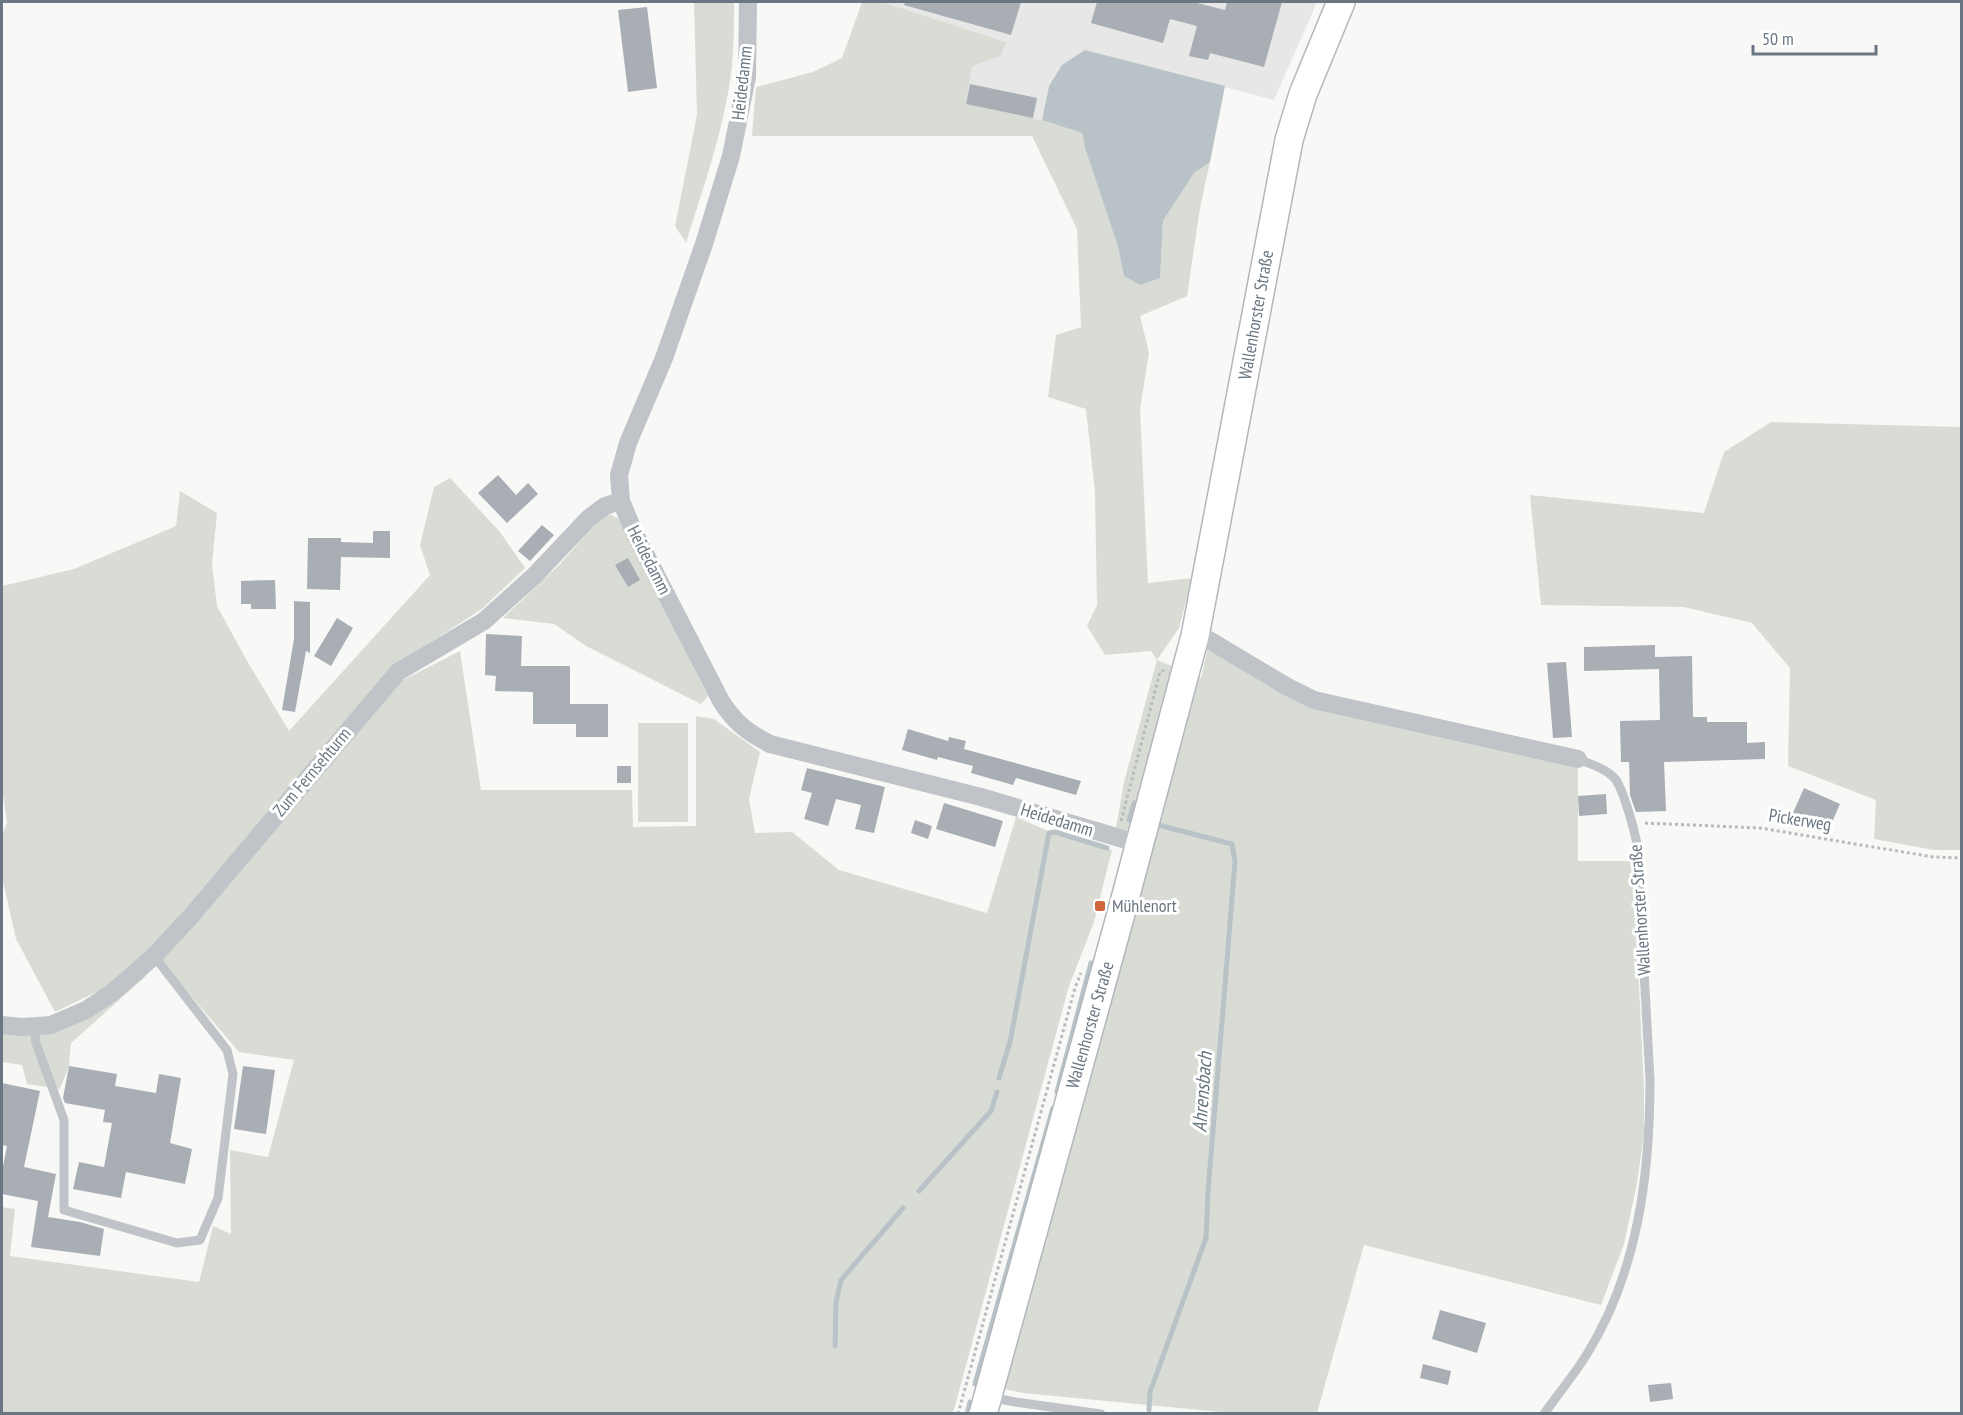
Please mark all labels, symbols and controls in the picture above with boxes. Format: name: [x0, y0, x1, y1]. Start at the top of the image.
scale bar: [1753, 18, 1876, 56]
text: 50 m: [1762, 27, 1794, 50]
street label: Heidedamm: [726, 45, 757, 121]
street label: Wallenhorster Straße: [1233, 248, 1278, 381]
street label: Heidedamm: [622, 521, 677, 598]
street label: Zum Fernsehturm: [268, 722, 356, 821]
street label: Heidedamm: [1018, 798, 1096, 841]
street label: Pickerweg: [1767, 803, 1833, 836]
street label: Wallenhorster Straße: [1623, 844, 1656, 976]
place label: Mühlenort: [1112, 894, 1177, 917]
marker: Mühlenort: [1093, 899, 1107, 913]
street label: Wallenhorster Straße: [1060, 959, 1119, 1091]
water label: Ahrensbach: [1186, 1050, 1218, 1133]

